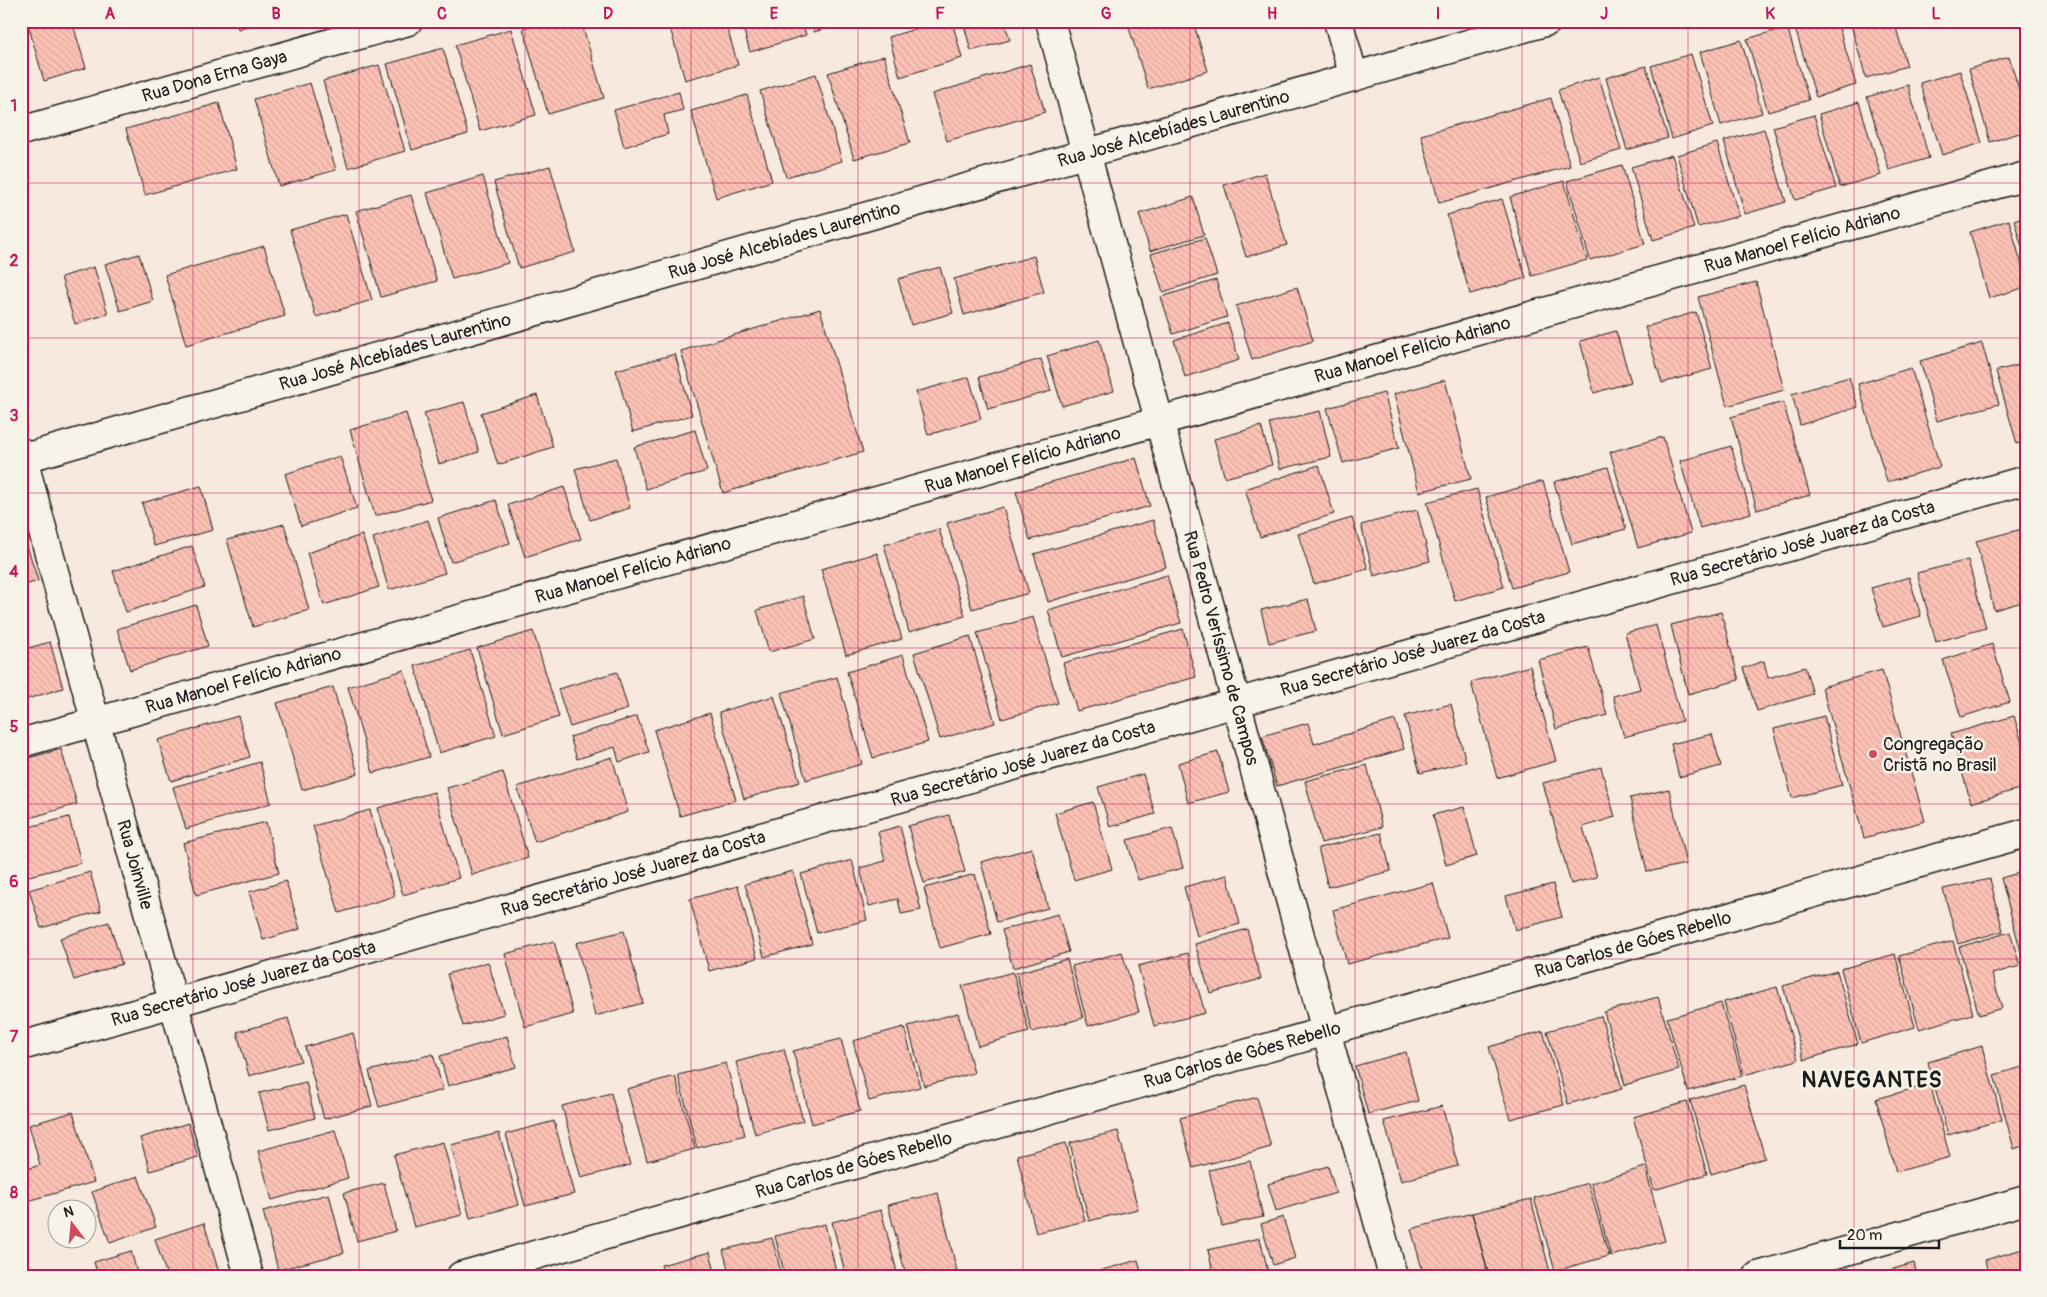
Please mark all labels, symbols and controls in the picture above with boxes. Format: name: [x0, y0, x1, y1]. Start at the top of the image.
text: A: [105, 4, 116, 24]
text: B: [271, 4, 281, 24]
text: C: [437, 4, 447, 24]
text: D: [603, 4, 613, 24]
text: E: [770, 4, 779, 24]
text: F: [935, 4, 945, 24]
text: G: [1101, 4, 1112, 24]
text: H: [1267, 4, 1277, 24]
text: I: [1436, 4, 1440, 24]
text: J: [1600, 4, 1608, 24]
text: K: [1765, 4, 1775, 24]
text: L: [1931, 4, 1941, 24]
street label: Rua Dona Erna Gaya: [139, 45, 290, 108]
street label: Rua José Alcebíades Laurentino: [1055, 85, 1293, 173]
text: 1: [11, 96, 17, 116]
street label: Rua José Alcebíades Laurentino: [666, 196, 903, 285]
street label: Rua Manoel Felício Adriano: [1702, 201, 1903, 278]
text: 2: [10, 251, 19, 271]
street label: Rua José Alcebíades Laurentino: [276, 308, 514, 396]
street label: Rua Manoel Felício Adriano: [1312, 311, 1514, 389]
text: 3: [10, 406, 19, 426]
street label: Rua Manoel Felício Adriano: [922, 421, 1124, 499]
street label: Rua Secretário José Juarez da Costa: [1668, 495, 1937, 592]
street label: Rua Pedro Veríssimo de Campos: [1178, 528, 1264, 768]
street label: Rua Manoel Felício Adriano: [533, 532, 734, 609]
text: 4: [9, 562, 19, 582]
street label: Rua Secretário José Juarez da Costa: [1278, 605, 1548, 702]
street label: Rua Manoel Felício Adriano: [143, 642, 344, 719]
street label: Rua Secretário José Juarez da Costa: [888, 715, 1158, 812]
text: 5: [10, 717, 19, 737]
place label: Congregação Cristã no Brasil: [1883, 733, 1997, 777]
marker: Congregação Cristã no Brasil: [1867, 748, 1879, 760]
street label: Rua Joinville: [111, 817, 158, 912]
street label: Rua Secretário José Juarez da Costa: [498, 825, 768, 922]
text: 6: [9, 872, 19, 892]
street label: Rua Carlos de Góes Rebello: [1532, 906, 1734, 983]
street label: Rua Secretário José Juarez da Costa: [109, 935, 378, 1032]
street label: Rua Carlos de Góes Rebello: [1141, 1016, 1344, 1094]
text: 7: [10, 1027, 19, 1047]
district label: NAVEGANTES: [1801, 1066, 1943, 1094]
street label: Rua Carlos de Góes Rebello: [753, 1127, 955, 1204]
text: 8: [10, 1183, 18, 1203]
north arrow: [48, 1200, 98, 1250]
text: N: [62, 1203, 75, 1221]
scale bar: [1840, 1217, 1938, 1249]
text: 20 m: [1847, 1226, 1882, 1245]

